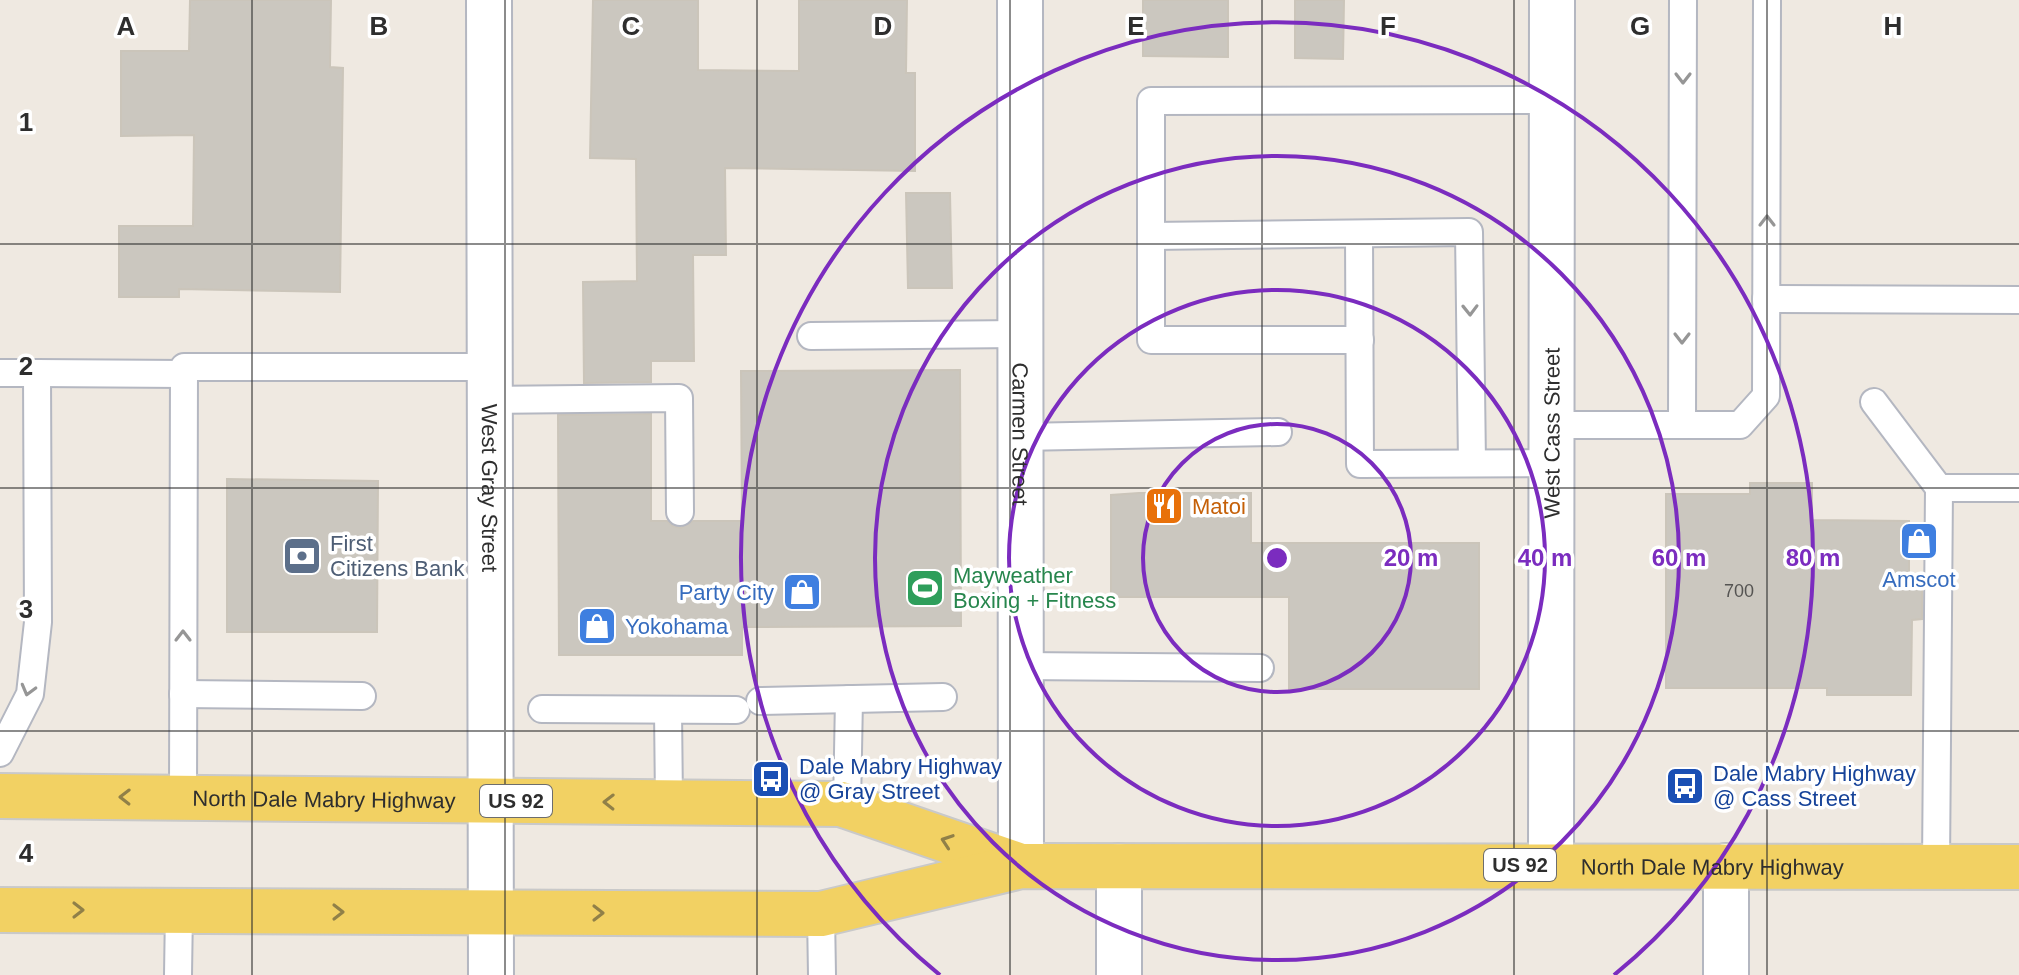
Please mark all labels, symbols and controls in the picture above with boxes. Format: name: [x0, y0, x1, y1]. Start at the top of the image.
text: A: [117, 11, 136, 41]
text: B: [370, 11, 388, 41]
text: C: [622, 11, 641, 41]
text: D: [874, 11, 892, 41]
text: E: [1127, 11, 1145, 41]
text: F: [1380, 11, 1396, 41]
text: G: [1630, 11, 1650, 41]
text: H: [1884, 11, 1902, 41]
one-way arrow: [1674, 72, 1692, 85]
text: 1: [19, 107, 33, 137]
one-way arrow: [1758, 214, 1776, 227]
one-way arrow: [1461, 304, 1479, 317]
one-way arrow: [1673, 332, 1691, 345]
street label: West Cass Street: [1539, 348, 1565, 518]
text: 2: [19, 351, 33, 381]
street label: Carmen Street: [1007, 362, 1033, 506]
street label: West Gray Street: [477, 404, 502, 572]
restaurant icon: Matoi: [1143, 485, 1185, 527]
place label: Matoi: [1192, 494, 1246, 519]
shop icon: Amscot: [1898, 520, 1940, 562]
place label: First Citizens Bank: [330, 531, 466, 581]
bank icon: First Citizens Bank: [281, 535, 323, 577]
centre of rings: [1263, 544, 1291, 572]
text: 20 m: [1384, 544, 1438, 571]
text: 40 m: [1518, 544, 1572, 571]
text: 60 m: [1652, 544, 1706, 571]
text: 80 m: [1786, 544, 1840, 571]
place label: Mayweather Boxing + Fitness: [953, 563, 1116, 613]
sports icon: Mayweather Boxing + Fitness: [904, 567, 946, 609]
place label: Amscot: [1882, 567, 1956, 592]
shop icon: Party City: [781, 571, 823, 613]
place label: Party City: [679, 580, 774, 605]
house number: 700: [1724, 581, 1754, 601]
text: 3: [19, 594, 33, 624]
shop icon: Yokohama: [576, 605, 618, 647]
place label: Yokohama: [625, 614, 729, 639]
one-way arrow: [174, 629, 192, 642]
one-way arrow: [21, 683, 38, 697]
place label: Dale Mabry Highway @ Gray Street: [799, 754, 1002, 804]
bus stop icon: Dale Mabry Highway @ Gray Street: [750, 758, 792, 800]
place label: Dale Mabry Highway @ Cass Street: [1713, 761, 1916, 811]
bus stop icon: Dale Mabry Highway @ Cass Street: [1664, 765, 1706, 807]
road number: US 92: [480, 785, 552, 817]
street label: North Dale Mabry Highway: [192, 786, 456, 813]
one-way arrow: [118, 788, 131, 806]
one-way arrow: [602, 793, 615, 810]
one-way arrow: [941, 834, 955, 850]
text: 4: [19, 838, 34, 868]
road number: US 92: [1484, 849, 1556, 881]
street label: North Dale Mabry Highway: [1581, 855, 1844, 880]
one-way arrow: [72, 901, 85, 919]
one-way arrow: [332, 903, 345, 921]
one-way arrow: [592, 904, 605, 922]

